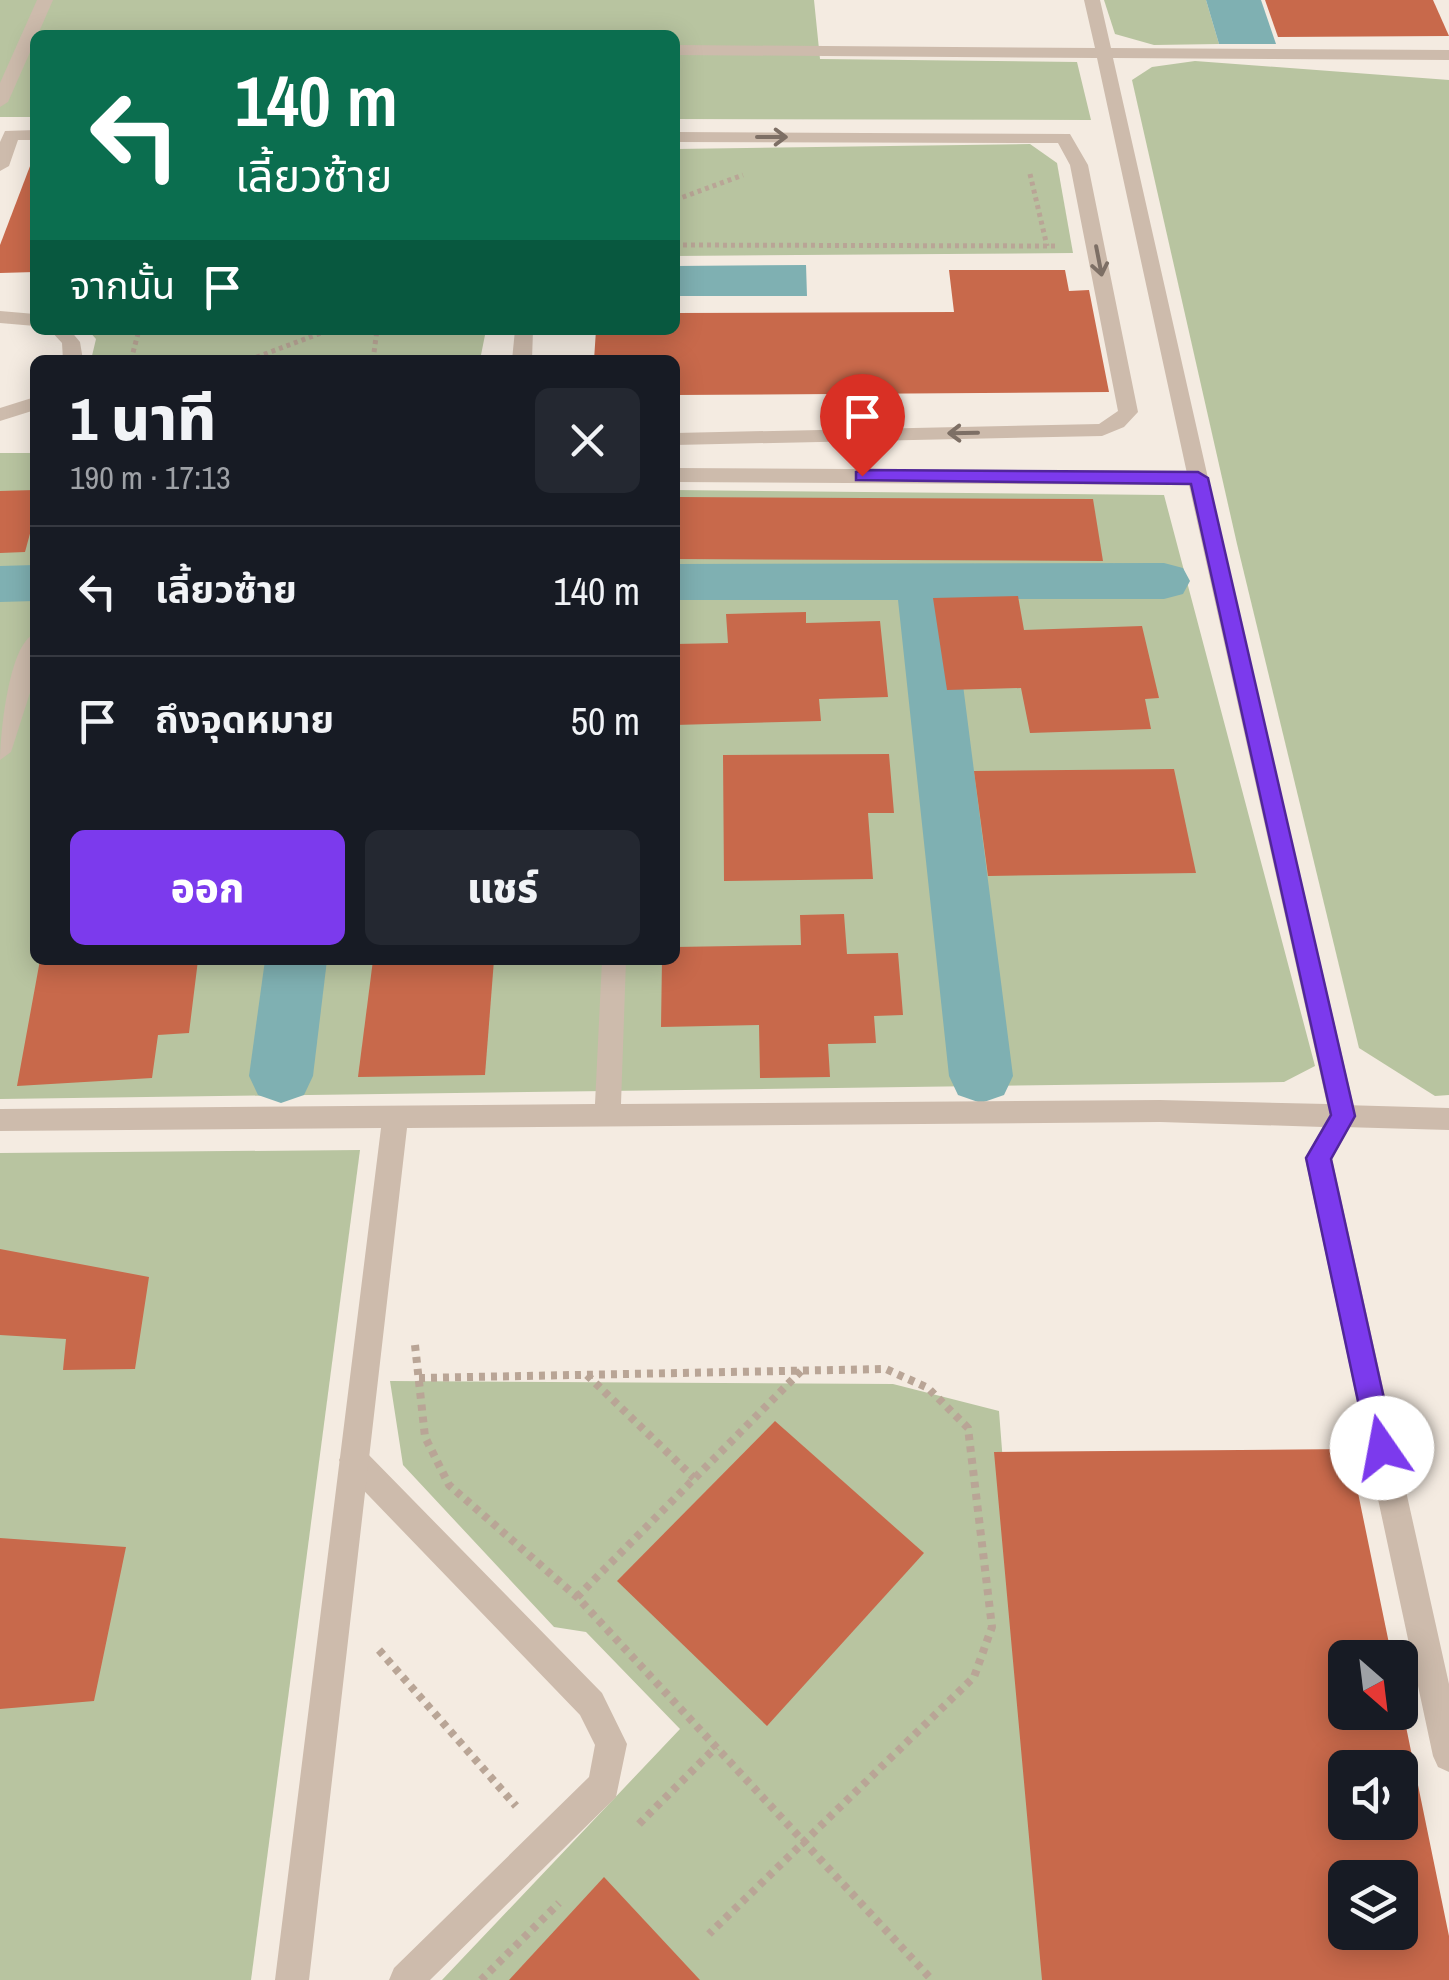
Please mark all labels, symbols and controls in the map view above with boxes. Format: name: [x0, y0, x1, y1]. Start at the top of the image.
text: 140 m: [235, 54, 398, 148]
icon: left: [70, 70, 200, 200]
one-way arrow: [756, 128, 788, 146]
text: เลี้ยวซ้าย: [235, 145, 392, 206]
one-way arrow: [1091, 244, 1110, 276]
text: จากนั้น: [70, 260, 175, 311]
icon: arrive: [195, 260, 250, 315]
pin: [820, 374, 905, 477]
text: 1 นาที: [70, 378, 216, 459]
button: close: [535, 388, 640, 493]
icon: arrive: [835, 389, 890, 444]
one-way arrow: [948, 423, 980, 442]
text: 190 m · 17:13: [70, 456, 230, 499]
icon: left: [70, 564, 125, 619]
text: เลี้ยวซ้าย: [155, 564, 297, 615]
text: 140 m: [553, 566, 640, 617]
icon: arrive: [70, 694, 125, 749]
text: ถึงจุดหมาย: [155, 694, 334, 745]
text: 50 m: [571, 696, 640, 747]
button: ออก: [70, 830, 345, 945]
button: แชร์: [365, 830, 640, 945]
position arrow: [1330, 1396, 1434, 1500]
north arrow: [1328, 1640, 1418, 1730]
map controls: [1328, 1640, 1418, 1950]
button: sound: [1328, 1750, 1418, 1840]
button: layers: [1328, 1860, 1418, 1950]

